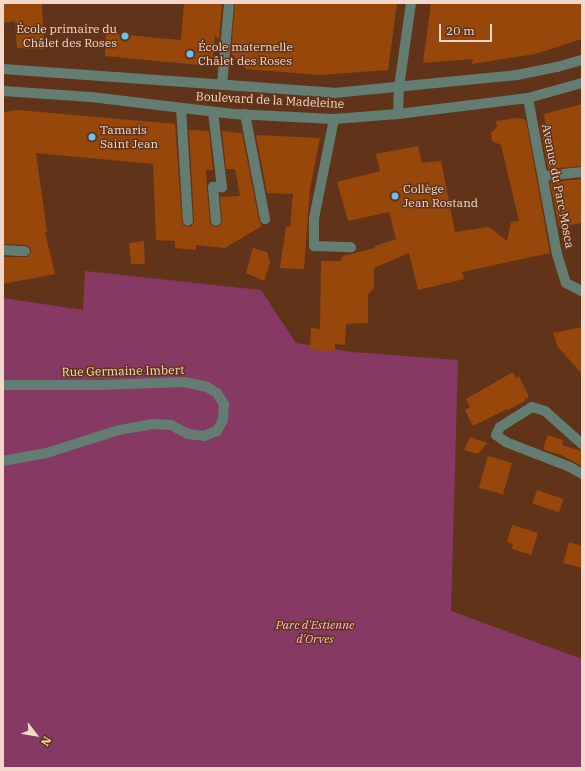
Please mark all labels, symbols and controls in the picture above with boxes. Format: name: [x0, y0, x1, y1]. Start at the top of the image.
scale bar: [441, 16, 494, 42]
place label: École primaire du Châlet des Roses: [16, 22, 117, 50]
text: 20 m: [446, 23, 475, 38]
marker: École primaire du Châlet des Roses: [120, 31, 130, 41]
place label: École maternelle Châlet des Roses: [198, 40, 293, 68]
marker: École maternelle Châlet des Roses: [185, 49, 195, 59]
street label: Boulevard de la Madeleine: [195, 89, 345, 111]
place label: Tamaris Saint Jean: [100, 123, 158, 151]
street label: Avenue du Parc Mosca: [539, 123, 577, 249]
marker: Tamaris Saint Jean: [87, 132, 97, 142]
place label: Collège Jean Rostand: [403, 182, 478, 210]
marker: Collège Jean Rostand: [390, 191, 400, 201]
street label: Rue Germaine Imbert: [62, 363, 184, 379]
park label: Parc d'Estienne d'Orves: [276, 618, 354, 646]
north arrow: [16, 715, 56, 755]
text: N: [38, 734, 55, 749]

